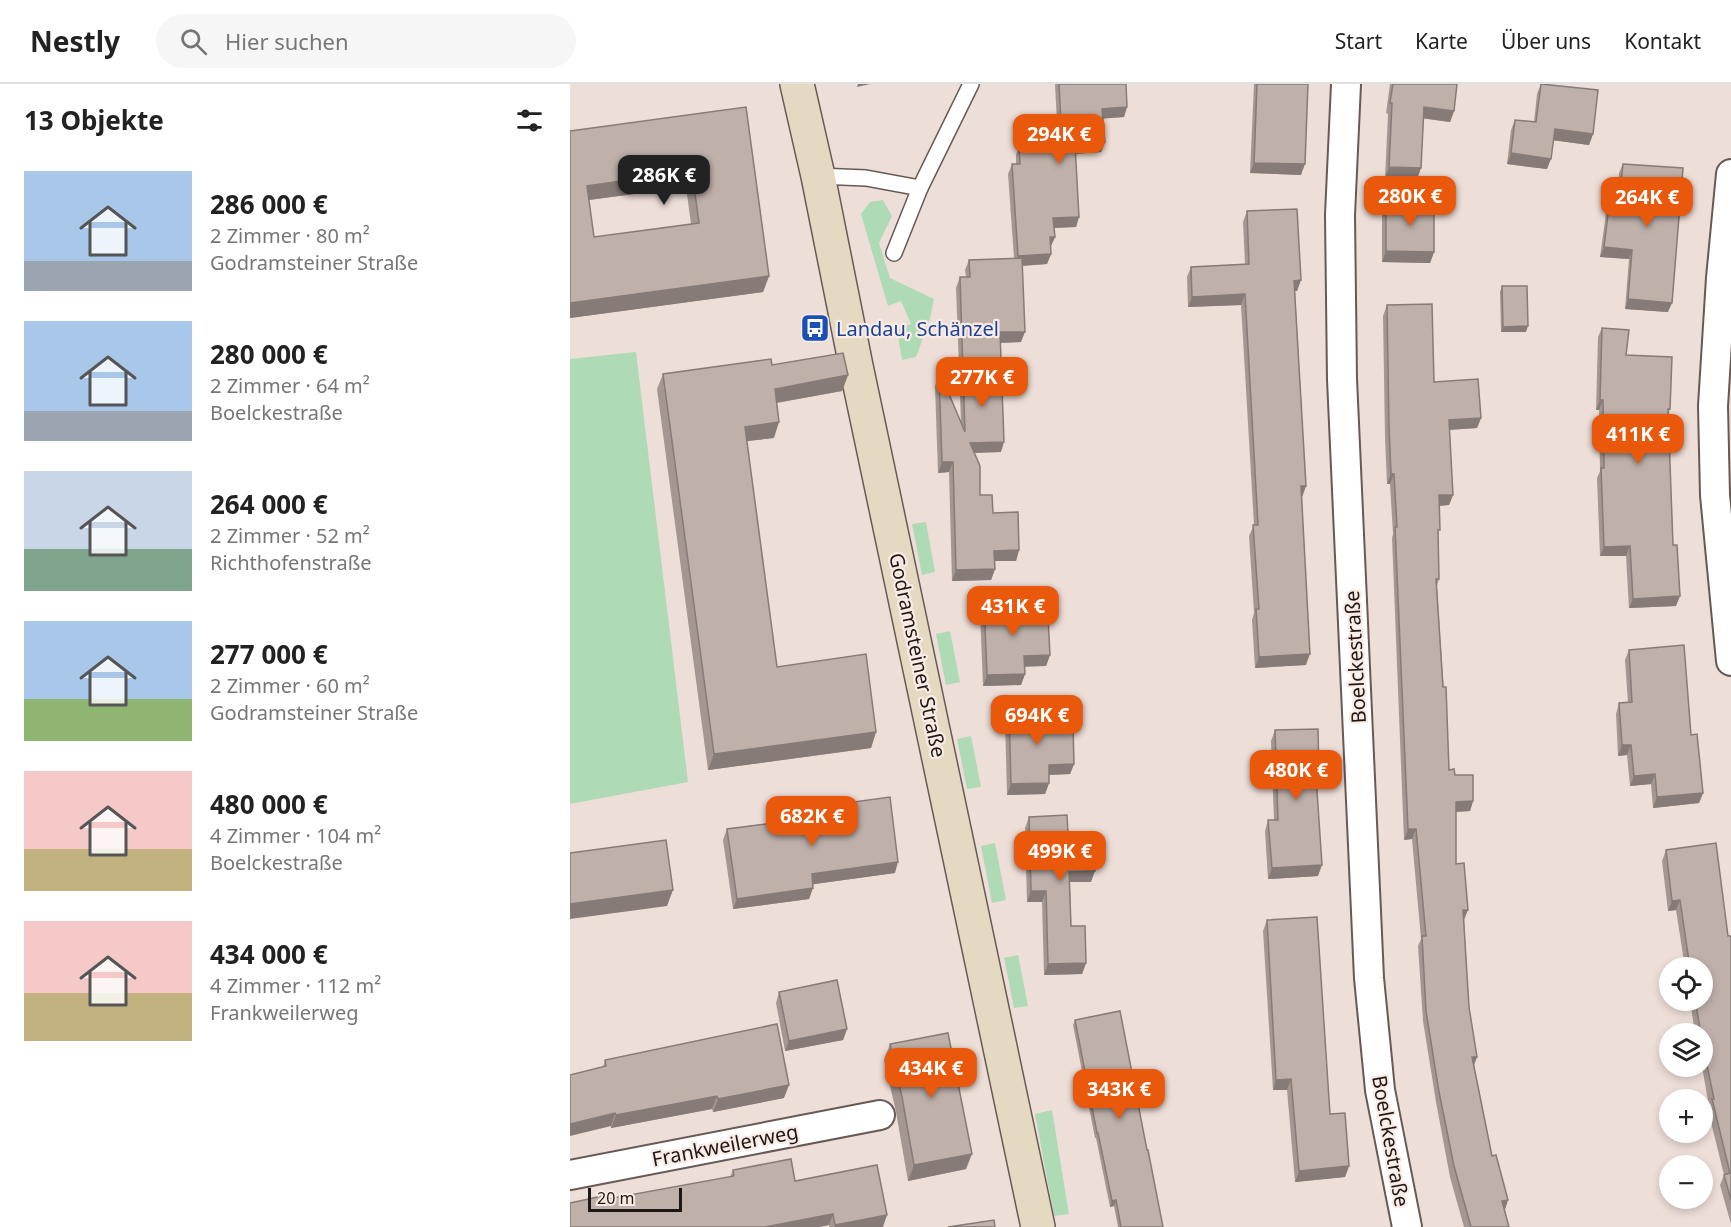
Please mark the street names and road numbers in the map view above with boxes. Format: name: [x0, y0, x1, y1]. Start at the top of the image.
street label: Godramsteiner Straße: [883, 550, 953, 760]
street label: Boelckestraße: [1338, 590, 1372, 724]
street label: Boelckestraße: [1366, 1073, 1416, 1209]
street label: Frankweilerweg: [649, 1118, 801, 1172]

